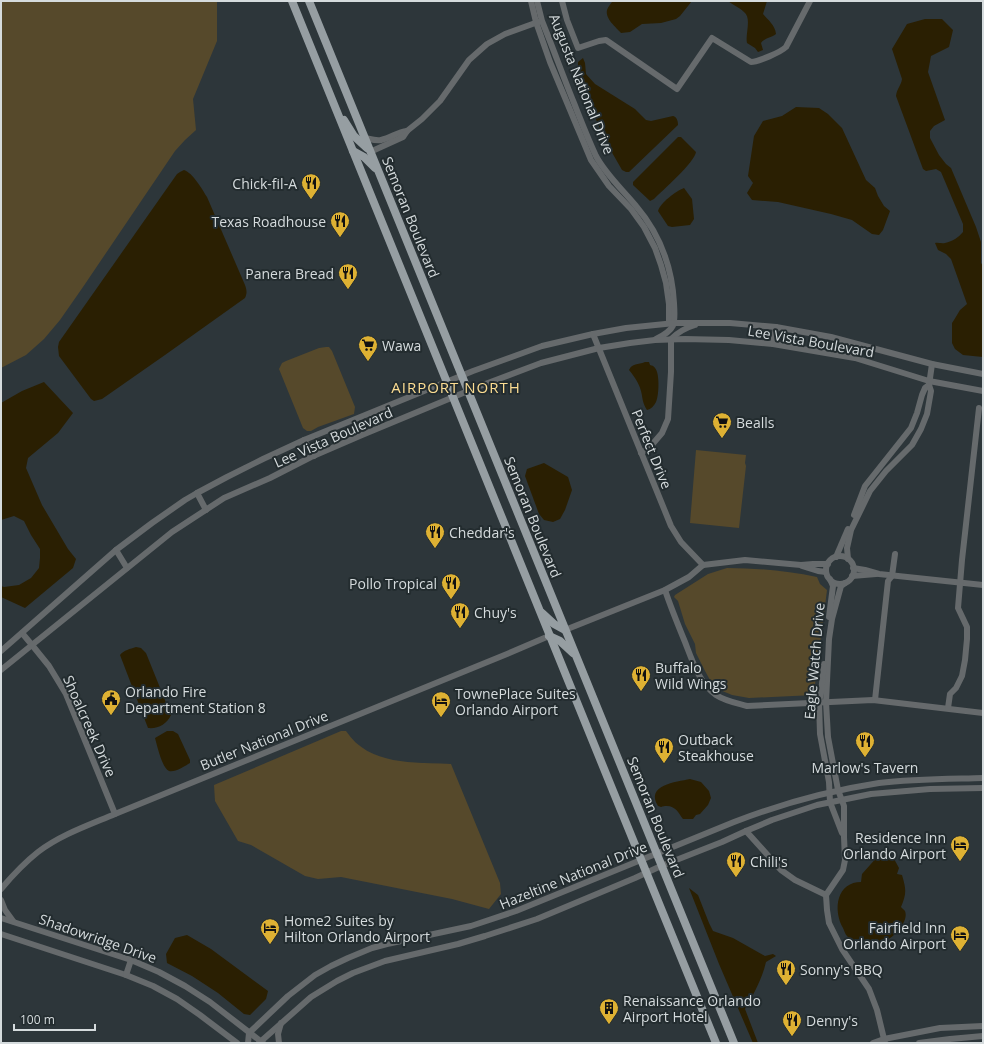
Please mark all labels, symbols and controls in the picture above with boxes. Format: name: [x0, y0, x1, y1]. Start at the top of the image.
street label: Augusta National Drive: [545, 11, 619, 157]
street label: Semoran Boulevard: [378, 154, 444, 280]
restaurant icon: Chick-fil-A: [300, 172, 322, 200]
place label: Chick-fil-A: [232, 174, 297, 193]
restaurant icon: Texas Roadhouse: [329, 210, 351, 238]
place label: Texas Roadhouse: [211, 212, 326, 231]
restaurant icon: Panera Bread: [337, 262, 359, 290]
place label: Panera Bread: [245, 264, 334, 283]
street label: Lee Vista Boulevard: [746, 321, 876, 361]
supermarket icon: Wawa: [357, 334, 379, 362]
place label: Wawa: [382, 336, 421, 355]
district label: AIRPORT NORTH: [391, 377, 521, 397]
street label: Lee Vista Boulevard: [271, 402, 395, 472]
street label: Perfect Drive: [627, 406, 677, 492]
supermarket icon: Bealls: [711, 411, 733, 439]
place label: Bealls: [736, 413, 775, 432]
street label: Semoran Boulevard: [500, 454, 566, 580]
restaurant icon: Cheddar's: [424, 521, 446, 549]
place label: Cheddar's: [449, 523, 515, 542]
restaurant icon: Pollo Tropical: [440, 572, 462, 600]
place label: Pollo Tropical: [349, 574, 437, 593]
restaurant icon: Chuy's: [449, 601, 471, 629]
street label: Eagle Watch Drive: [799, 602, 829, 720]
place label: Chuy's: [474, 603, 517, 622]
place label: Buffalo Wild Wings: [655, 658, 727, 693]
restaurant icon: Buffalo Wild Wings: [630, 664, 652, 692]
street label: Shoalcreek Drive: [59, 672, 121, 780]
place label: Orlando Fire Department Station 8: [125, 682, 266, 717]
place label: TownePlace Suites Orlando Airport: [455, 684, 576, 719]
public building icon: Orlando Fire Department Station 8: [100, 688, 122, 716]
hotel icon: TownePlace Suites Orlando Airport: [430, 690, 452, 718]
street label: Butler National Drive: [197, 706, 331, 774]
place label: Outback Steakhouse: [678, 730, 754, 765]
restaurant icon: Marlow's Tavern: [854, 730, 876, 758]
restaurant icon: Outback Steakhouse: [653, 736, 675, 764]
street label: Semoran Boulevard: [623, 754, 689, 880]
place label: Marlow's Tavern: [812, 758, 918, 777]
place label: Residence Inn Orlando Airport: [843, 828, 946, 863]
hotel icon: Residence Inn Orlando Airport: [949, 834, 971, 862]
street label: Hazeltine National Drive: [496, 837, 650, 913]
restaurant icon: Chili's: [725, 850, 747, 878]
place label: Chili's: [750, 852, 788, 871]
street label: Shadowridge Drive: [37, 909, 159, 967]
place label: Home2 Suites by Hilton Orlando Airport: [284, 911, 430, 946]
hotel icon: Home2 Suites by Hilton Orlando Airport: [259, 917, 281, 945]
place label: Fairfield Inn Orlando Airport: [843, 918, 946, 953]
hotel icon: Fairfield Inn Orlando Airport: [949, 924, 971, 952]
restaurant icon: Sonny's BBQ: [775, 958, 797, 986]
place label: Sonny's BBQ: [800, 960, 883, 979]
place label: Renaissance Orlando Airport Hotel: [623, 991, 761, 1026]
building icon: Renaissance Orlando Airport Hotel: [598, 997, 620, 1025]
scale bar: [14, 1006, 95, 1032]
restaurant icon: Denny's: [781, 1009, 803, 1037]
text: 100 m: [20, 1011, 55, 1028]
place label: Denny's: [806, 1011, 858, 1030]

